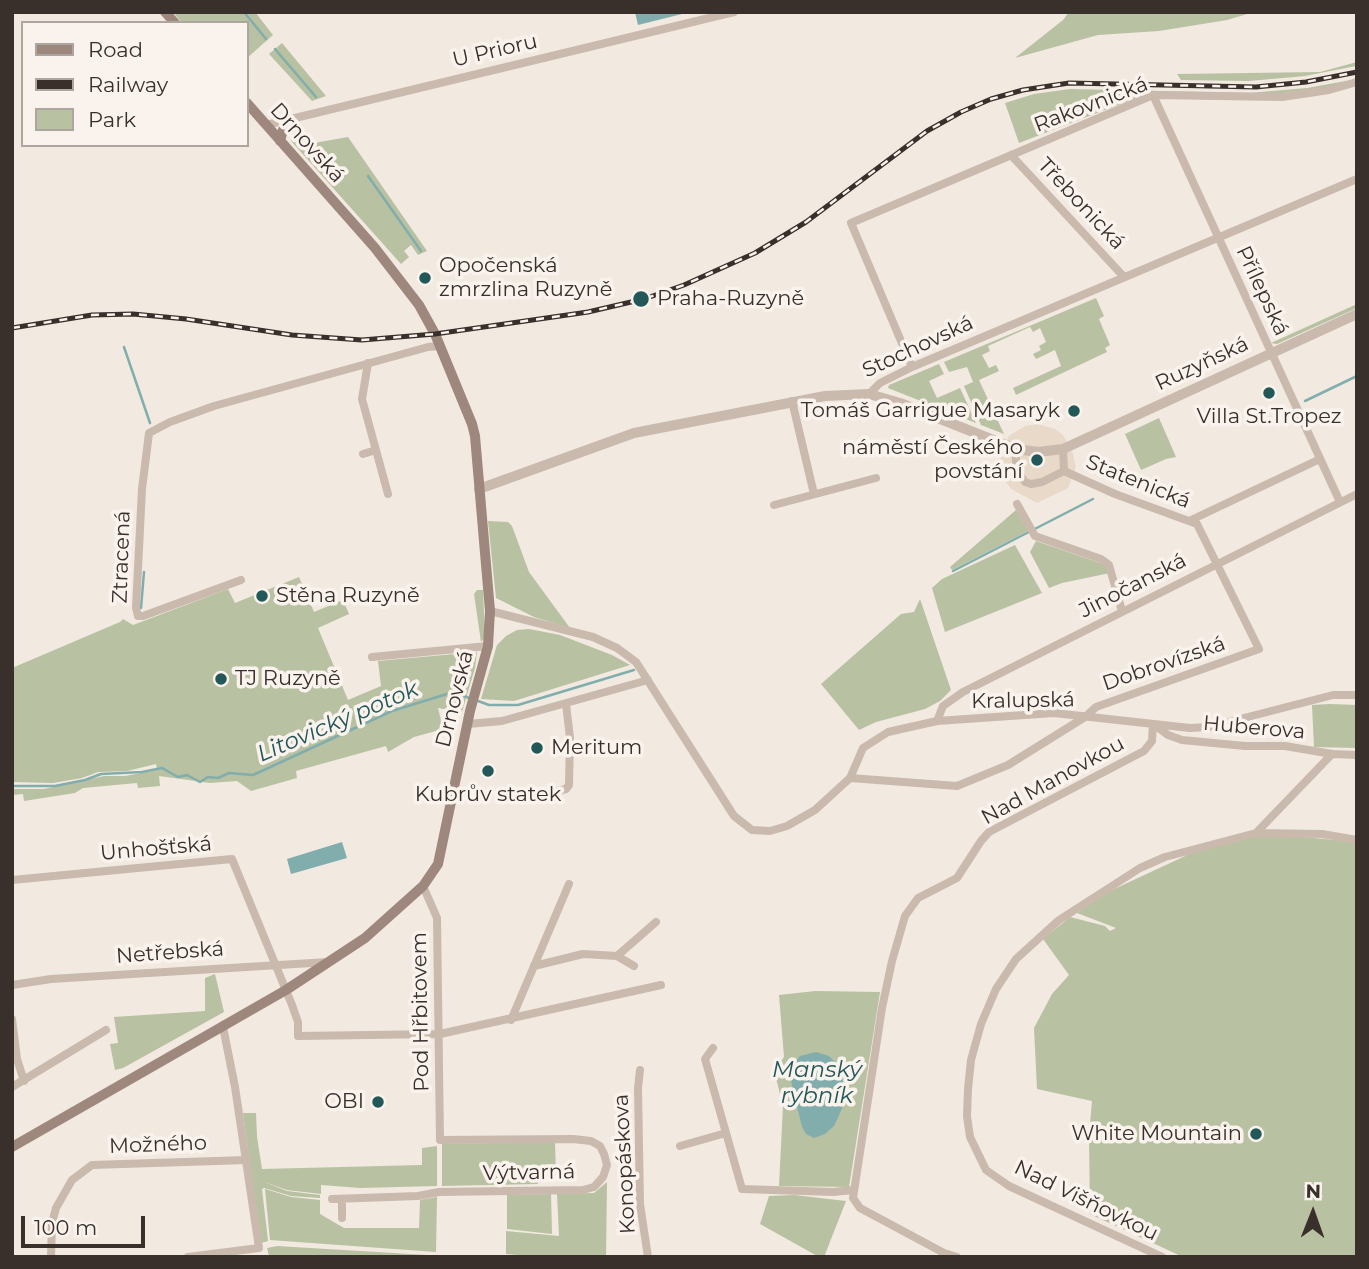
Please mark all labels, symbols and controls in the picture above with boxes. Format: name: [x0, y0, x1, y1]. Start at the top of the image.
legend: [21, 21, 248, 147]
street label: U Prioru: [450, 29, 540, 73]
text: Road: [88, 37, 143, 62]
text: Railway: [88, 72, 168, 97]
street label: Rakovnická: [1030, 72, 1152, 138]
street label: Drnovská: [265, 98, 349, 188]
text: Park: [88, 107, 136, 132]
street label: Třebonická: [1032, 153, 1130, 255]
street label: Přílepská: [1230, 242, 1294, 340]
place label: Opočenská zmrzlina Ruzyně: [439, 253, 612, 303]
marker: Opočenská zmrzlina Ruzyně: [417, 270, 433, 286]
place label: Praha-Ruzyně: [657, 286, 804, 312]
marker: Praha-Ruzyně: [631, 289, 651, 309]
street label: Stochovská: [859, 310, 977, 384]
street label: Ruzyňská: [1151, 331, 1253, 397]
marker: Villa St.Tropez: [1261, 385, 1277, 401]
place label: Tomáš Garrigue Masaryk: [801, 398, 1060, 424]
marker: Tomáš Garrigue Masaryk: [1066, 403, 1082, 419]
place label: Villa St.Tropez: [1196, 404, 1342, 430]
place label: náměstí Českého povstání: [842, 435, 1023, 485]
street label: Statenická: [1082, 450, 1194, 514]
marker: náměstí Českého povstání: [1029, 452, 1045, 468]
street label: Ztracená: [108, 510, 136, 604]
street label: Jinočanská: [1075, 548, 1191, 624]
place label: Stěna Ruzyně: [276, 583, 420, 609]
marker: Stěna Ruzyně: [254, 588, 270, 604]
street label: Dobrovízská: [1099, 631, 1229, 697]
street label: Drnovská: [431, 648, 479, 750]
place label: TJ Ruzyně: [235, 666, 341, 692]
marker: TJ Ruzyně: [213, 671, 229, 687]
water label: Litovický potok: [253, 676, 423, 768]
street label: Kralupská: [971, 687, 1075, 715]
street label: Huberova: [1202, 711, 1306, 745]
street label: Nad Manovkou: [977, 731, 1129, 831]
place label: Meritum: [551, 735, 642, 761]
marker: Meritum: [529, 740, 545, 756]
marker: Kubrův statek: [480, 763, 496, 779]
place label: Kubrův statek: [415, 782, 561, 808]
street label: Unhošťská: [99, 832, 213, 866]
street label: Pod Hřbitovem: [407, 932, 435, 1092]
street label: Netřebská: [115, 937, 225, 969]
water label: Manský rybník: [772, 1056, 862, 1110]
place label: OBI: [324, 1089, 364, 1115]
street label: Konopáskova: [609, 1093, 641, 1235]
marker: OBI: [370, 1094, 386, 1110]
place label: White Mountain: [1071, 1121, 1242, 1147]
marker: White Mountain: [1248, 1126, 1264, 1142]
street label: Možného: [109, 1131, 207, 1159]
street label: Nad Višňovkou: [1010, 1155, 1162, 1247]
street label: Výtvarná: [482, 1160, 576, 1186]
north arrow: [1278, 1178, 1348, 1248]
text: N: [1305, 1180, 1321, 1203]
scale bar: [24, 1202, 149, 1246]
text: 100 m: [34, 1215, 97, 1240]

